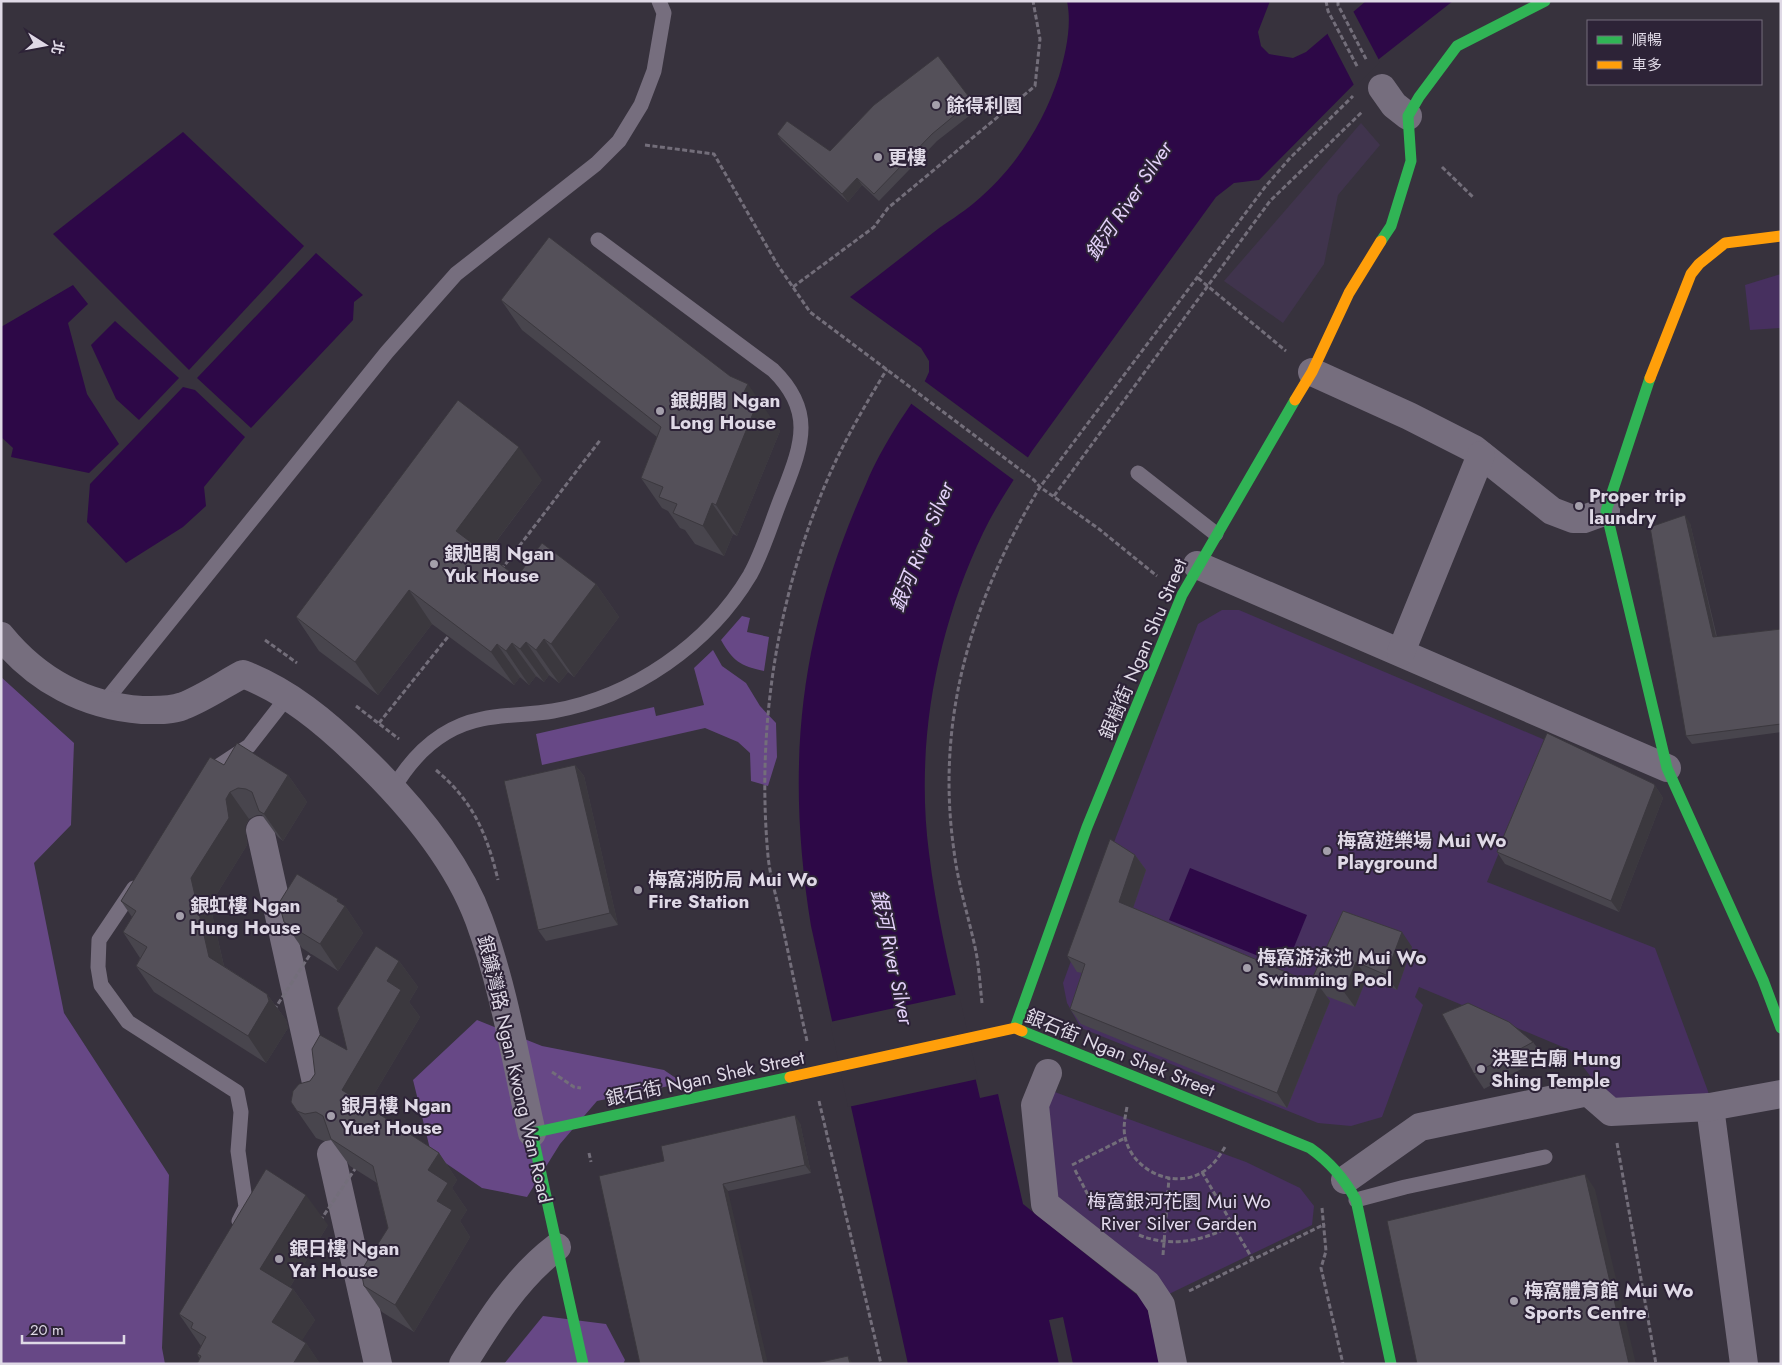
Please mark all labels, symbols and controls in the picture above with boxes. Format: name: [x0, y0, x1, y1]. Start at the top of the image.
north arrow: [20, 20, 70, 70]
legend: [1587, 20, 1762, 85]
text: 順暢: [1632, 29, 1662, 51]
text: 北: [47, 39, 69, 56]
text: 車多: [1632, 54, 1662, 76]
place label: 餘得利園: [946, 92, 1022, 119]
marker: 餘得利園: [930, 99, 942, 111]
water label: 銀河 River Silver: [1078, 135, 1180, 266]
place label: 更樓: [888, 144, 926, 171]
marker: 更樓: [872, 151, 884, 163]
place label: 銀朗閣 Ngan Long House: [670, 387, 781, 436]
marker: 銀朗閣 Ngan Long House: [654, 405, 666, 417]
water label: 銀河 River Silver: [883, 476, 962, 616]
place label: Proper trip laundry: [1589, 482, 1686, 531]
marker: Proper trip laundry: [1573, 500, 1585, 512]
place label: 銀旭閣 Ngan Yuk House: [443, 540, 555, 589]
street label: 銀樹街 Ngan Shu Street: [1093, 554, 1194, 744]
marker: 銀旭閣 Ngan Yuk House: [428, 558, 440, 570]
place label: 梅窩遊樂場 Mui Wo Playground: [1337, 827, 1506, 876]
marker: 梅窩遊樂場 Mui Wo Playground: [1321, 845, 1333, 857]
place label: 梅窩消防局 Mui Wo Fire Station: [648, 866, 817, 915]
marker: 梅窩消防局 Mui Wo Fire Station: [632, 884, 644, 896]
water label: 銀河 River Silver: [863, 887, 921, 1029]
place label: 銀虹樓 Ngan Hung House: [190, 892, 301, 941]
marker: 銀虹樓 Ngan Hung House: [174, 910, 186, 922]
street label: 銀鑛灣路 Ngan Kwong Wan Road: [471, 932, 559, 1206]
place label: 梅窩游泳池 Mui Wo Swimming Pool: [1257, 944, 1426, 993]
marker: 梅窩游泳池 Mui Wo Swimming Pool: [1241, 962, 1253, 974]
street label: 銀石街 Ngan Shek Street: [1021, 1003, 1219, 1104]
street label: 銀石街 Ngan Shek Street: [603, 1044, 807, 1112]
place label: 洪聖古廟 Hung Shing Temple: [1491, 1045, 1621, 1094]
marker: 洪聖古廟 Hung Shing Temple: [1475, 1063, 1487, 1075]
place label: 銀月樓 Ngan Yuet House: [340, 1092, 452, 1141]
marker: 銀月樓 Ngan Yuet House: [325, 1110, 337, 1122]
park label: 梅窩銀河花園 Mui Wo River Silver Garden: [1087, 1188, 1271, 1237]
place label: 銀日樓 Ngan Yat House: [288, 1235, 400, 1284]
marker: 銀日樓 Ngan Yat House: [273, 1253, 285, 1265]
place label: 梅窩體育館 Mui Wo Sports Centre: [1524, 1277, 1693, 1326]
marker: 梅窩體育館 Mui Wo Sports Centre: [1508, 1295, 1520, 1307]
scale bar: [22, 1312, 125, 1344]
text: 20 m: [30, 1319, 64, 1341]

